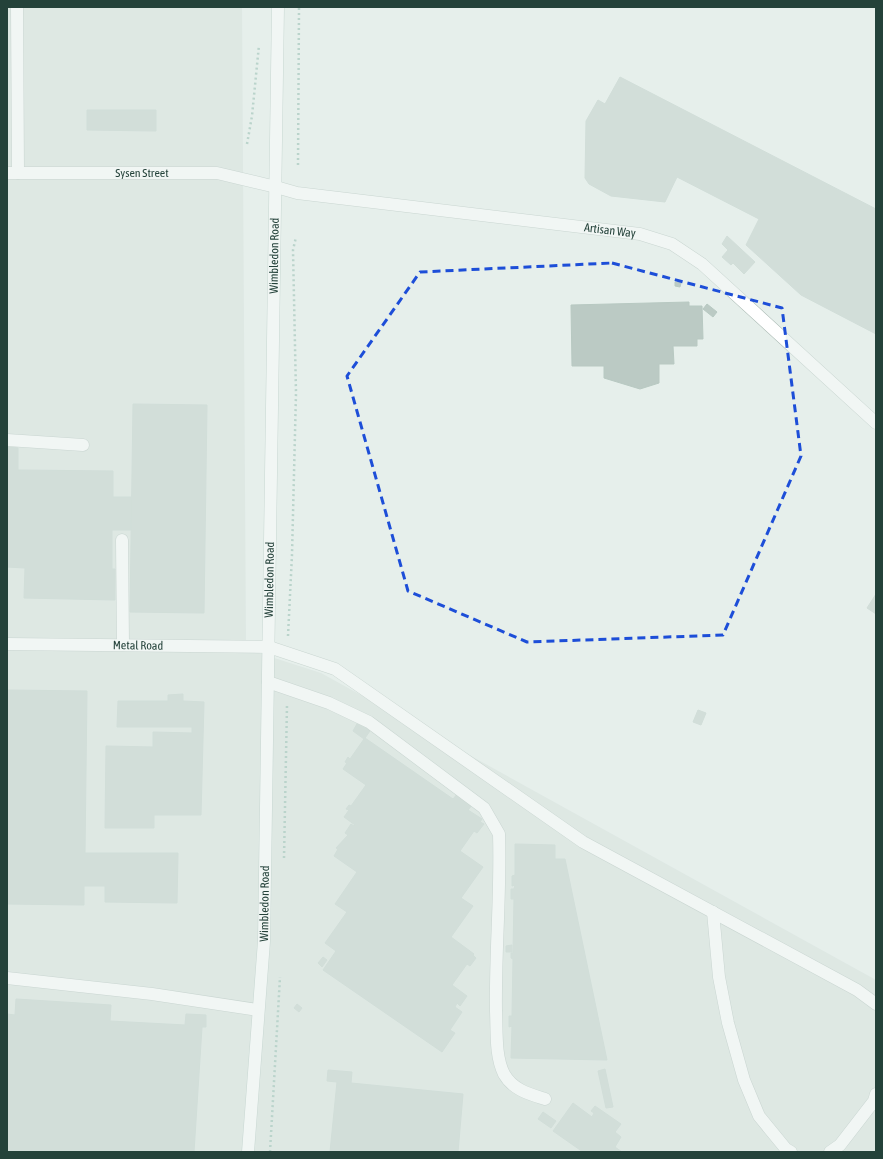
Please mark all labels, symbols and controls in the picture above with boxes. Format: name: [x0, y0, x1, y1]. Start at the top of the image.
street label: Sysen Street: [115, 166, 169, 180]
street label: Wimbledon Road: [267, 218, 282, 294]
street label: Artisan Way: [583, 220, 637, 240]
street label: Wimbledon Road: [262, 542, 277, 618]
street label: Metal Road: [113, 638, 163, 653]
street label: Wimbledon Road: [257, 865, 272, 942]

